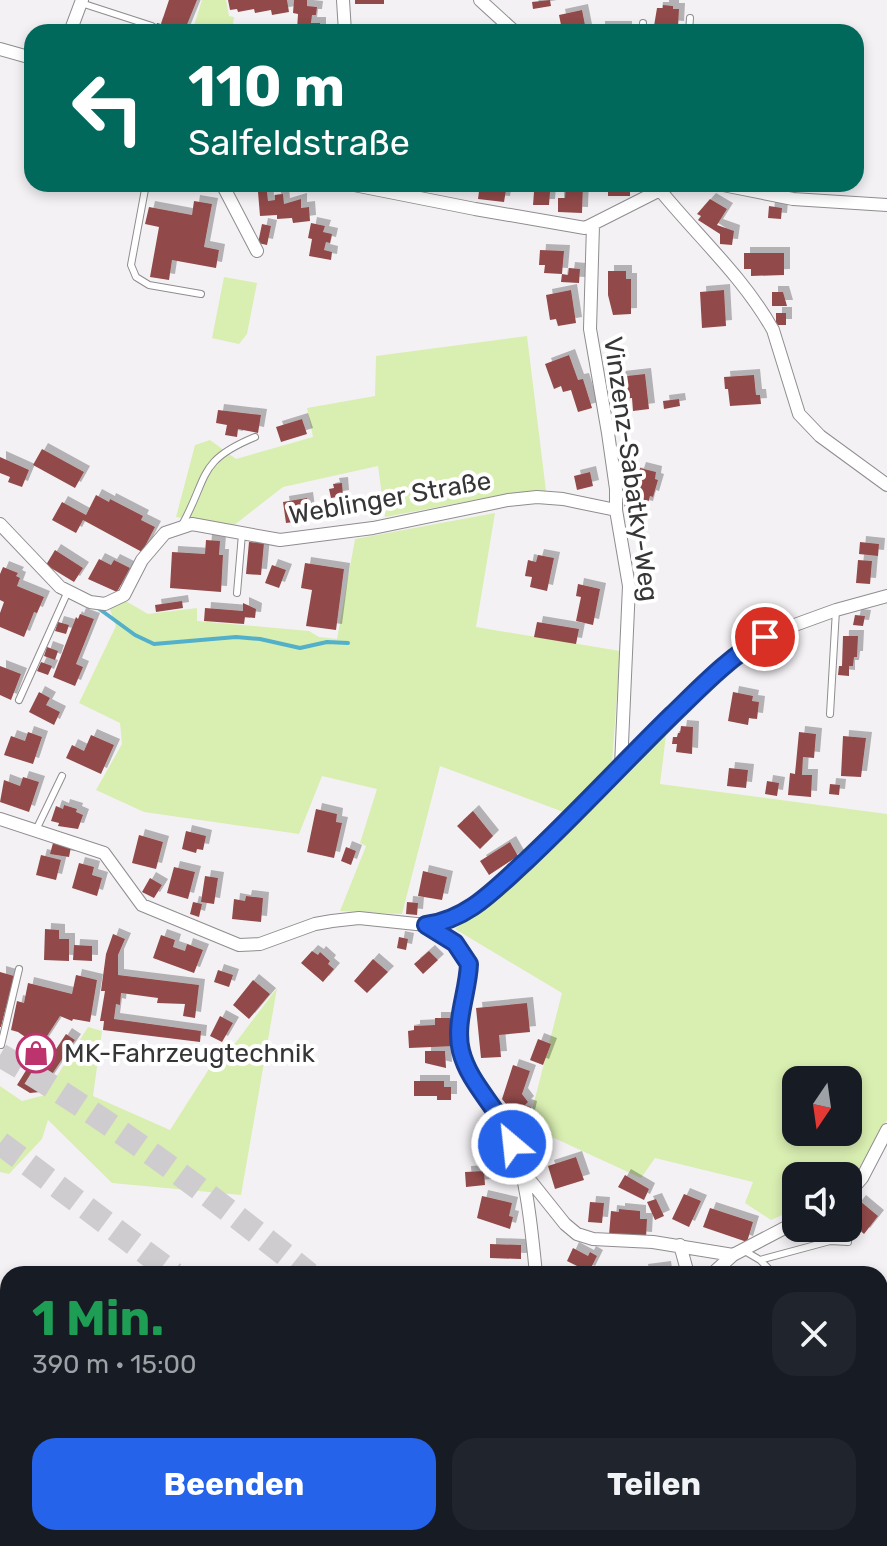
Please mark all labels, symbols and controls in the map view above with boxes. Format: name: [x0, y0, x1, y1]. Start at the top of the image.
text: 110 m: [188, 54, 345, 120]
icon: left: [56, 56, 160, 160]
text: Salfeldstraße: [188, 121, 410, 164]
street label: Vinzenz-Sabatky-Weg: [597, 335, 665, 603]
street label: Weblinger Straße: [287, 465, 493, 531]
pin: [731, 603, 799, 671]
icon: arrive: [743, 615, 787, 659]
shop icon: MK-Fahrzeugtechnik: [15, 1032, 57, 1074]
place label: MK-Fahrzeugtechnik: [64, 1038, 315, 1069]
north arrow: [782, 1066, 862, 1146]
map controls: [782, 1066, 862, 1242]
position arrow: [470, 1102, 554, 1186]
button: sound: [782, 1162, 862, 1242]
text: 1 Min.: [32, 1290, 164, 1347]
button: close: [772, 1292, 856, 1376]
text: 390 m · 15:00: [32, 1349, 197, 1380]
button: Beenden: [32, 1438, 436, 1530]
button: Teilen: [452, 1438, 856, 1530]

